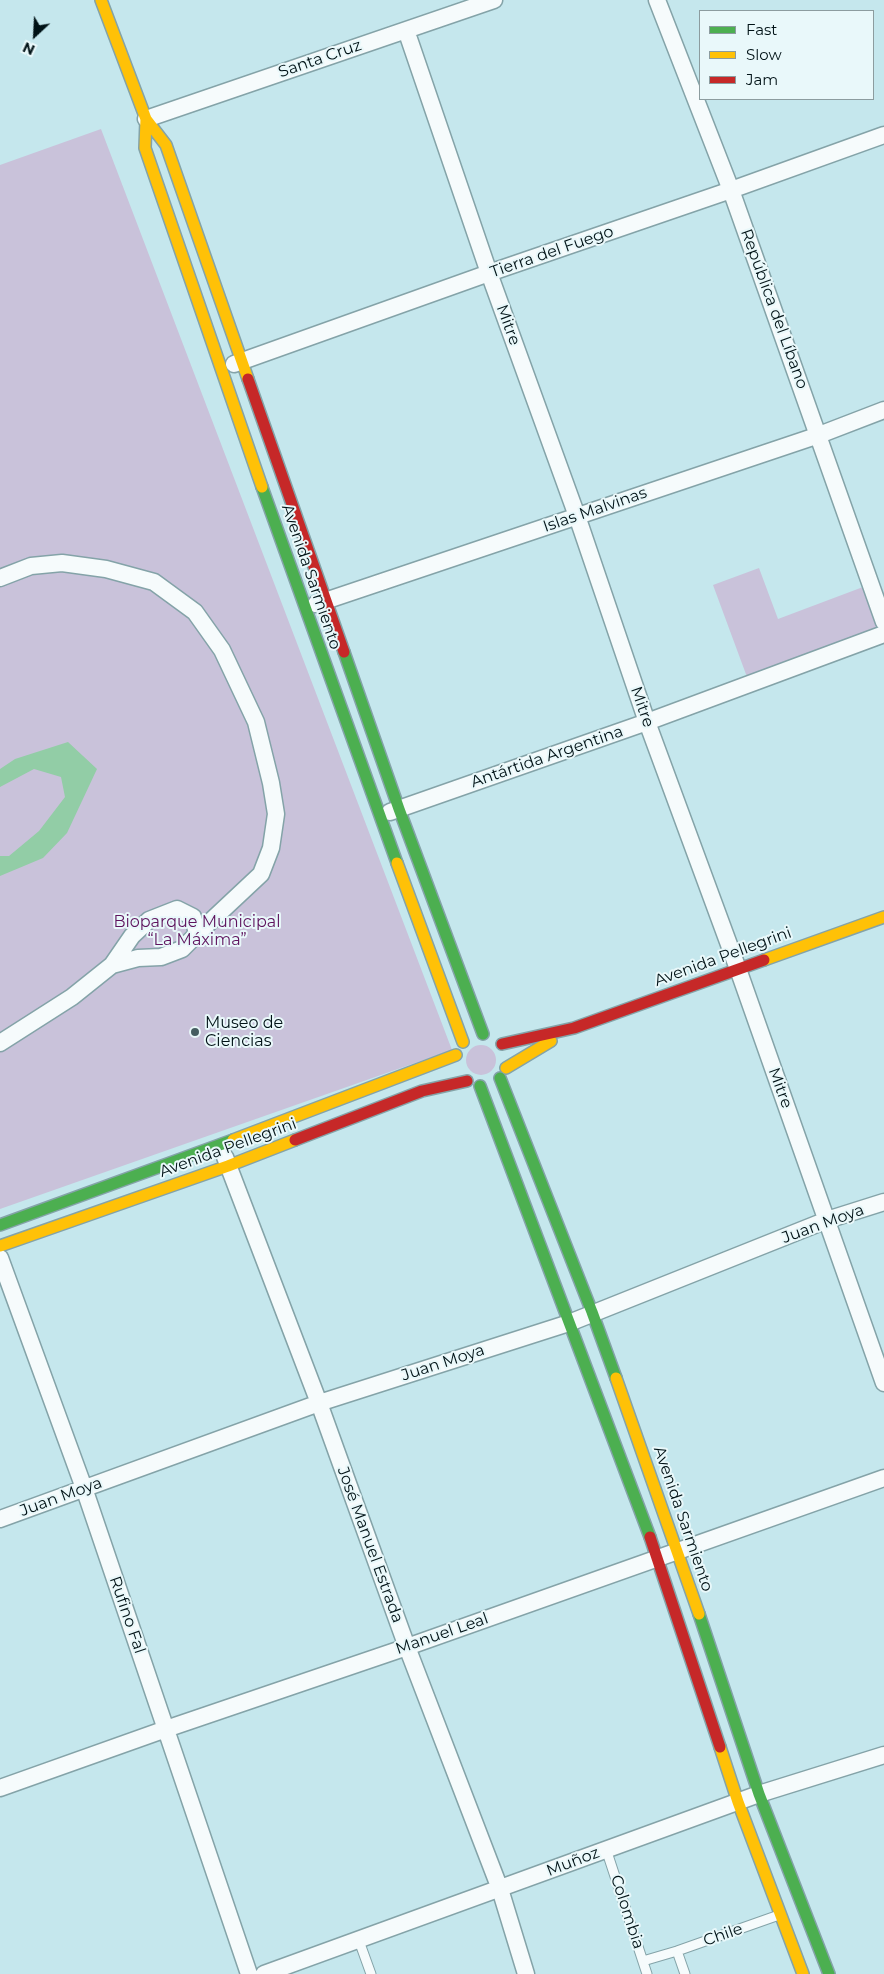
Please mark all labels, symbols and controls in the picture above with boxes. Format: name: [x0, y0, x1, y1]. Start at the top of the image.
north arrow: [10, 10, 60, 60]
legend: [699, 10, 874, 100]
text: Fast: [746, 20, 777, 39]
street label: Santa Cruz: [276, 36, 364, 82]
text: N: [20, 38, 38, 59]
text: Slow: [746, 45, 782, 64]
text: Jam: [746, 70, 778, 89]
street label: Tierra del Fuego: [488, 222, 616, 282]
street label: República del Líbano: [736, 226, 812, 392]
street label: Mitre: [492, 302, 524, 348]
street label: Islas Malvinas: [541, 483, 649, 537]
street label: Avenida Sarmiento: [277, 502, 345, 652]
street label: Mitre: [626, 684, 658, 730]
street label: Antártida Argentina: [468, 722, 626, 792]
park label: Bioparque Municipal “La Máxima”: [113, 912, 281, 950]
street label: Avenida Pellegrini: [652, 923, 794, 991]
place label: Museo de Ciencias: [205, 1013, 283, 1051]
marker: Museo de Ciencias: [189, 1026, 201, 1038]
street label: Mitre: [764, 1065, 796, 1111]
street label: Avenida Pellegrini: [157, 1114, 299, 1182]
street label: Juan Moya: [779, 1200, 867, 1248]
street label: Juan Moya: [399, 1341, 487, 1385]
street label: Avenida Sarmiento: [649, 1444, 717, 1594]
street label: José Manuel Estrada: [333, 1464, 407, 1626]
street label: Juan Moya: [17, 1473, 105, 1521]
street label: Rufino Fal: [105, 1574, 149, 1656]
street label: Manuel Leal: [393, 1609, 491, 1659]
street label: Muñoz: [544, 1843, 602, 1881]
street label: Colombia: [606, 1872, 648, 1952]
street label: Chile: [701, 1919, 745, 1951]

